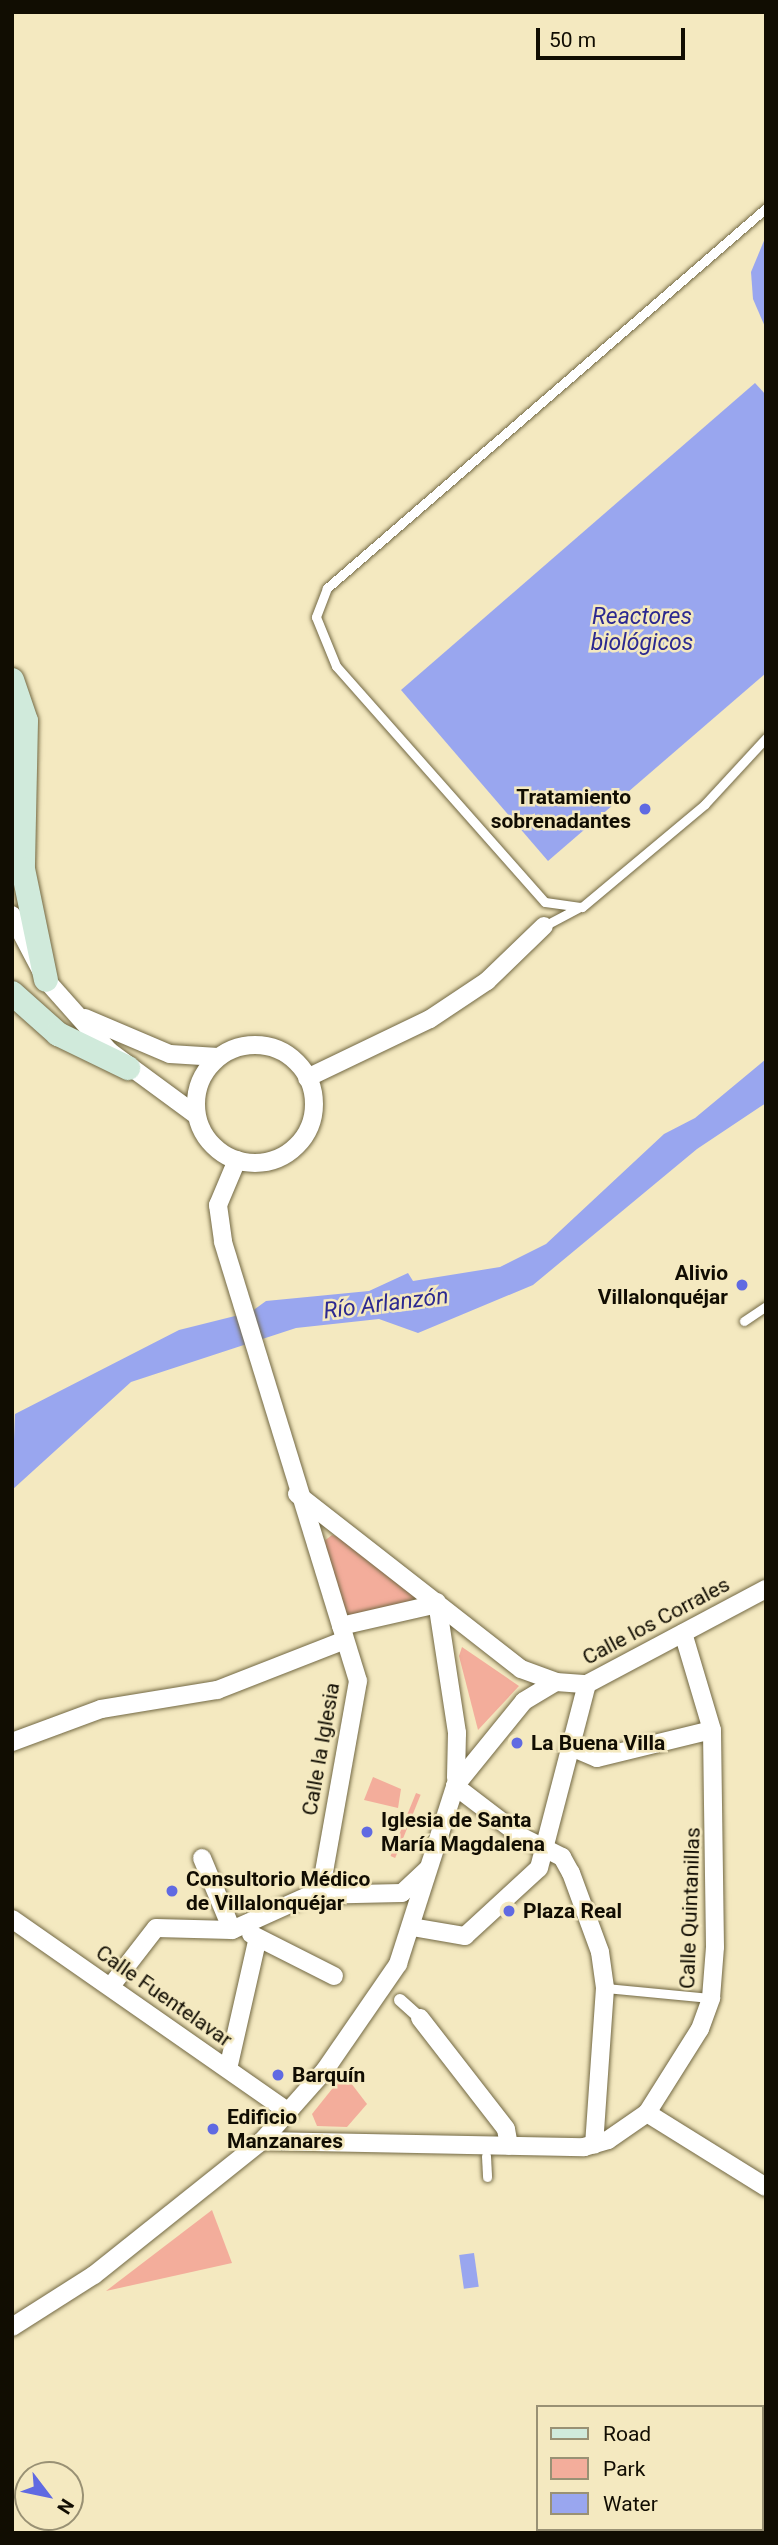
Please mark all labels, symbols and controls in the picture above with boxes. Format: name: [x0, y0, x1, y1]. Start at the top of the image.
scale bar: [540, 14, 689, 58]
text: 50 m: [549, 28, 596, 52]
water label: Reactores biológicos: [591, 603, 693, 657]
place label: Tratamiento sobrenadantes: [491, 784, 631, 834]
marker: Tratamiento sobrenadantes: [637, 801, 653, 817]
place label: Alivio Villalonquéjar: [598, 1260, 728, 1310]
marker: Alivio Villalonquéjar: [734, 1277, 750, 1293]
water label: Río Arlanzón: [322, 1283, 450, 1325]
street label: Calle los Corrales: [578, 1572, 734, 1670]
street label: Calle la Iglesia: [297, 1681, 345, 1817]
place label: La Buena Villa: [531, 1730, 665, 1756]
marker: La Buena Villa: [509, 1735, 525, 1751]
place label: Iglesia de Santa María Magdalena: [381, 1807, 545, 1857]
marker: Iglesia de Santa María Magdalena: [359, 1824, 375, 1840]
street label: Calle Quintanillas: [675, 1827, 705, 1989]
place label: Consultorio Médico de Villalonquéjar: [186, 1866, 370, 1916]
marker: Consultorio Médico de Villalonquéjar: [164, 1883, 180, 1899]
place label: Plaza Real: [523, 1898, 622, 1924]
marker: Plaza Real: [501, 1903, 517, 1919]
street label: Calle Fuentelavar: [91, 1940, 237, 2052]
place label: Barquín: [292, 2062, 365, 2088]
marker: Barquín: [270, 2067, 286, 2083]
place label: Edificio Manzanares: [227, 2104, 343, 2154]
marker: Edificio Manzanares: [205, 2121, 221, 2137]
legend: [536, 2405, 764, 2531]
text: Road: [603, 2422, 651, 2446]
text: Park: [603, 2457, 645, 2481]
north arrow: [14, 2461, 84, 2531]
text: Water: [603, 2492, 658, 2516]
text: N: [52, 2495, 79, 2518]

